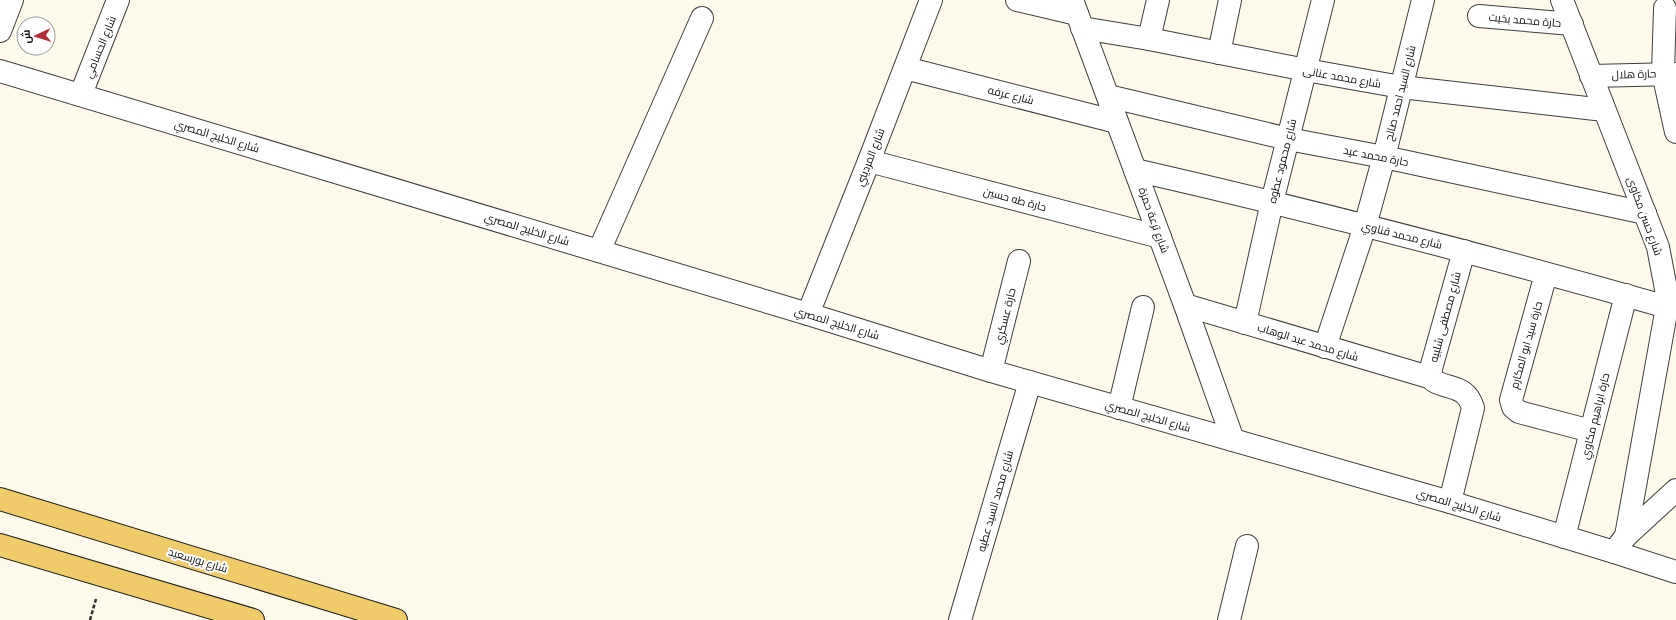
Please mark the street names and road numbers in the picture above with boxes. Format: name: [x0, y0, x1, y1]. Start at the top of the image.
street label: حارة محمد بخيت: [1488, 10, 1562, 30]
street label: شارع الحسامي: [81, 14, 121, 81]
street label: شارع السيد احمد صالح: [1381, 44, 1420, 143]
street label: شارع محمد عنانى: [1302, 63, 1382, 92]
street label: حارة هلال: [1611, 66, 1657, 82]
street label: شارع عرفه: [986, 83, 1035, 108]
street label: شارع الخليج المصري: [172, 116, 261, 157]
street label: شارع محمود عطوه: [1265, 117, 1300, 205]
street label: شارع المرديني: [853, 126, 889, 189]
street label: حارة محمد عيد: [1342, 143, 1410, 169]
street label: شارع حسن مكاوى: [1623, 175, 1666, 258]
street label: حارة طه حسين: [982, 184, 1048, 214]
street label: شارع ترعة حمزة: [1135, 185, 1172, 255]
street label: شارع الخليج المصري: [482, 209, 571, 250]
street label: شارع محمد قناوي: [1360, 218, 1444, 254]
street label: شارع مصطفى شلبيه: [1426, 270, 1465, 364]
street label: حارة عسكري: [991, 286, 1021, 346]
street label: حارة سيد ابو المكارم: [1507, 300, 1546, 391]
street label: شارع الخليج المصري: [792, 303, 881, 344]
street label: شارع محمد عبد الوهاب: [1256, 320, 1360, 365]
street label: حارة ابراهيم مكاوي: [1577, 371, 1614, 461]
street label: شارع الخليج المصري: [1103, 397, 1192, 437]
street label: شارع محمد السيد عطيه: [974, 449, 1017, 554]
street label: شارع الخليج المصري: [1414, 485, 1503, 526]
street label: شارع بورسعيد: [166, 544, 229, 577]

